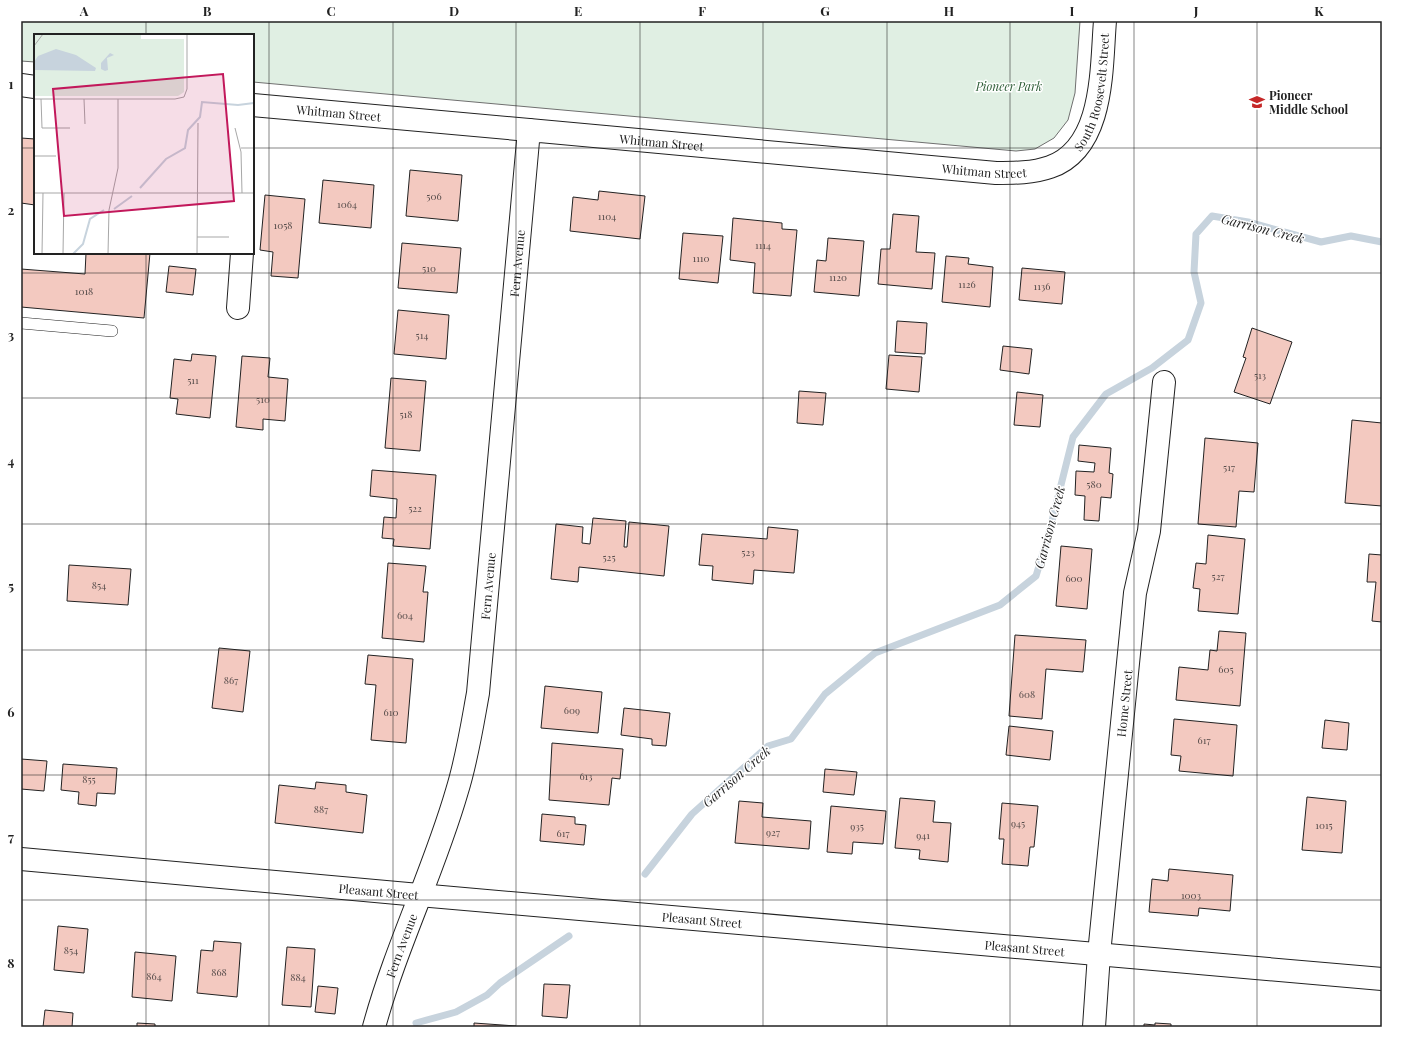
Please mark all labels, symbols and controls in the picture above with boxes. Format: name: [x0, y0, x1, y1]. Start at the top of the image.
text: A: [79, 2, 89, 19]
text: B: [203, 2, 212, 19]
text: C: [326, 2, 336, 19]
text: D: [449, 2, 459, 19]
text: E: [574, 2, 582, 19]
text: F: [698, 2, 706, 19]
text: G: [820, 2, 830, 19]
text: H: [944, 2, 954, 19]
text: I: [1070, 2, 1075, 19]
text: J: [1193, 2, 1199, 19]
text: K: [1314, 2, 1324, 19]
street label: South Roosevelt Street: [1070, 32, 1112, 154]
inset map: [34, 34, 254, 254]
text: 1: [9, 75, 14, 92]
park label: Pioneer Park: [975, 78, 1042, 94]
place label: Pioneer Middle School: [1269, 87, 1348, 117]
school or university icon: Pioneer Middle School: [1248, 93, 1266, 111]
street label: Whitman Street: [295, 101, 382, 125]
street label: Whitman Street: [618, 130, 705, 154]
street label: Whitman Street: [940, 160, 1028, 181]
house number: 506: [426, 189, 442, 203]
house number: 1064: [337, 197, 357, 211]
text: 2: [8, 201, 15, 218]
house number: 1104: [598, 209, 616, 223]
water label: Garrison Creek: [1220, 209, 1307, 247]
house number: 1058: [273, 218, 293, 232]
street label: Fern Avenue: [506, 229, 528, 298]
house number: 1114: [755, 238, 771, 252]
house number: 1110: [692, 251, 710, 265]
house number: 510: [422, 261, 436, 275]
house number: 1120: [829, 270, 847, 284]
house number: 1126: [958, 277, 976, 291]
house number: 1136: [1034, 279, 1050, 293]
house number: 1018: [75, 284, 93, 298]
text: 3: [8, 326, 14, 343]
house number: 514: [416, 328, 428, 342]
house number: 513: [1254, 368, 1267, 382]
house number: 511: [187, 373, 199, 387]
house number: 510: [256, 392, 270, 406]
house number: 518: [399, 407, 413, 421]
text: 4: [8, 452, 15, 469]
house number: 517: [1223, 460, 1235, 474]
house number: 580: [1086, 477, 1102, 491]
water label: Garrison Creek: [1030, 483, 1068, 570]
house number: 522: [408, 501, 422, 515]
house number: 523: [741, 545, 755, 559]
house number: 525: [602, 550, 616, 564]
street label: Fern Avenue: [477, 552, 499, 620]
house number: 527: [1212, 569, 1225, 583]
house number: 600: [1065, 571, 1083, 585]
text: 5: [8, 577, 14, 594]
house number: 854: [92, 578, 106, 592]
house number: 604: [397, 608, 413, 622]
house number: 605: [1218, 662, 1234, 676]
street label: Home Street: [1113, 668, 1135, 738]
house number: 867: [224, 673, 238, 687]
house number: 608: [1019, 687, 1035, 701]
text: 6: [7, 703, 15, 720]
house number: 609: [564, 703, 580, 717]
house number: 610: [384, 705, 398, 719]
house number: 617: [1198, 733, 1210, 747]
water label: Garrison Creek: [698, 742, 774, 810]
house number: 613: [579, 769, 593, 783]
house number: 855: [82, 772, 96, 786]
house number: 887: [314, 802, 328, 816]
house number: 945: [1011, 816, 1025, 830]
house number: 1015: [1315, 818, 1333, 832]
house number: 935: [850, 819, 864, 833]
house number: 927: [766, 825, 780, 839]
house number: 617: [557, 826, 569, 840]
text: 7: [8, 828, 14, 845]
house number: 941: [916, 828, 930, 842]
street label: Pleasant Street: [338, 880, 420, 903]
house number: 1003: [1181, 888, 1202, 902]
street label: Pleasant Street: [661, 908, 743, 931]
street label: Fern Avenue: [382, 911, 421, 980]
street label: Pleasant Street: [984, 936, 1066, 959]
house number: 854: [64, 943, 78, 957]
text: 8: [7, 954, 15, 971]
house number: 868: [211, 965, 227, 979]
house number: 864: [146, 969, 162, 983]
house number: 884: [290, 970, 306, 984]

